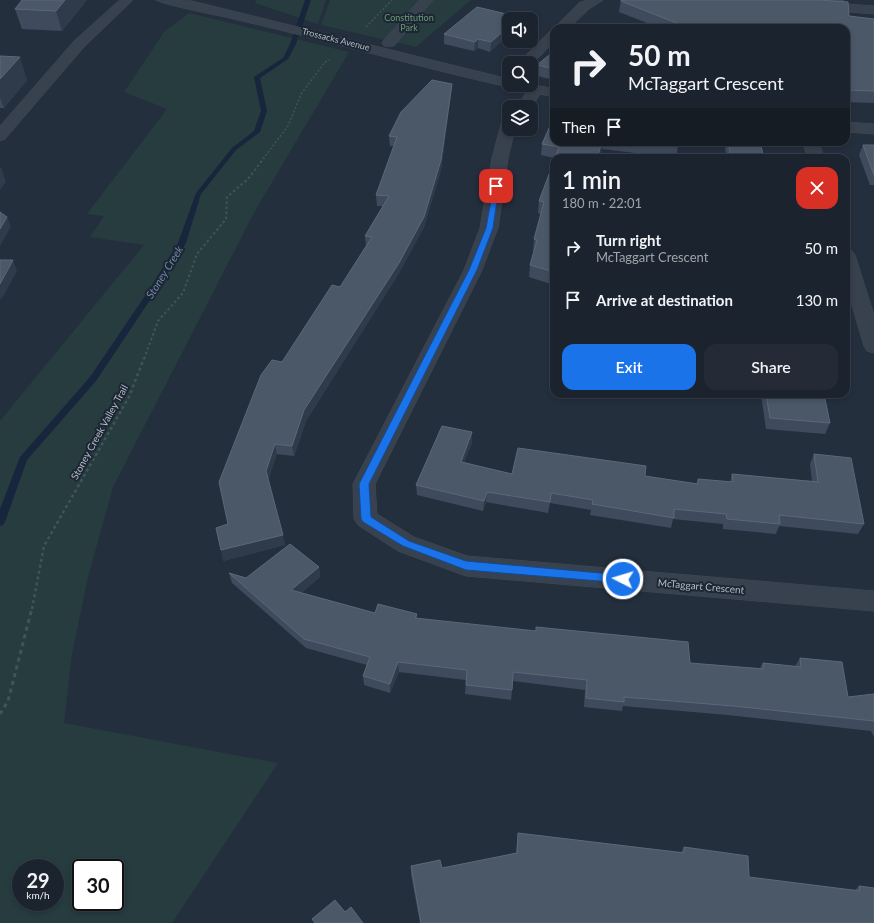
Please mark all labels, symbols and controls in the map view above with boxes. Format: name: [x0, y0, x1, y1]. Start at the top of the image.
park label: Constitution Park: [384, 12, 434, 33]
map controls: [502, 12, 538, 136]
button: sound: [502, 12, 538, 48]
street label: Trossacks Avenue: [301, 25, 371, 53]
text: 50 m: [628, 38, 691, 72]
icon: right: [562, 40, 614, 92]
button: search: [502, 56, 538, 92]
text: McTaggart Crescent: [628, 72, 784, 94]
button: layers: [502, 100, 538, 136]
icon: arrive: [603, 116, 625, 138]
text: Then: [562, 118, 595, 136]
text: 1 min: [562, 165, 621, 194]
button: close: [796, 167, 838, 209]
pin: [479, 169, 513, 203]
icon: arrive: [485, 175, 507, 197]
text: 180 m · 22:01: [562, 195, 642, 211]
text: Turn right: [596, 231, 661, 249]
icon: right: [562, 237, 584, 259]
text: 50 m: [804, 239, 838, 257]
water label: Stoney Creek: [143, 243, 186, 301]
text: McTaggart Crescent: [596, 249, 708, 265]
icon: arrive: [562, 289, 584, 311]
text: Arrive at destination: [596, 291, 733, 309]
text: 130 m: [796, 291, 838, 309]
button: Exit: [562, 344, 696, 390]
button: Share: [704, 344, 838, 390]
street label: Stoney Creek Valley Trail: [68, 382, 130, 482]
position arrow: [602, 558, 644, 600]
street label: McTaggart Crescent: [657, 576, 745, 596]
speed limit sign: 30: [72, 859, 124, 911]
text: 29: [26, 868, 50, 892]
text: km/h: [26, 889, 50, 901]

